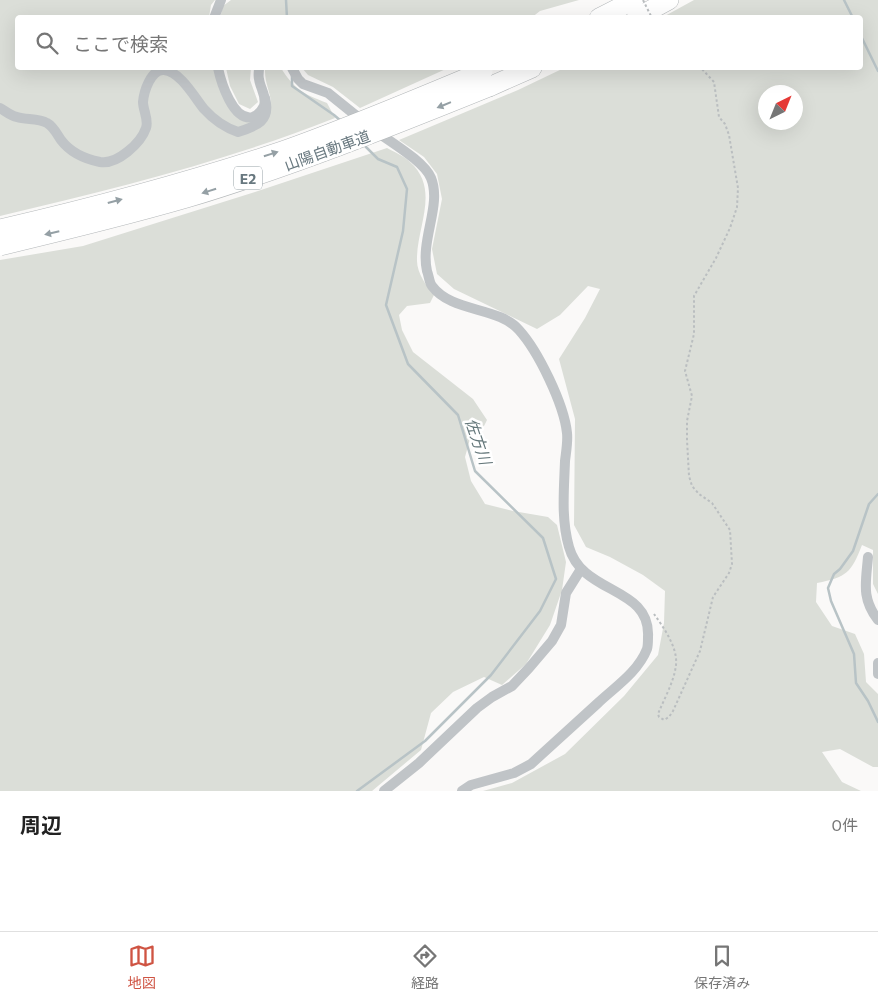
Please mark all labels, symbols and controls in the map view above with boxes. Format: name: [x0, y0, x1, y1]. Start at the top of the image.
search box: [15, 15, 863, 70]
icon: search: [33, 29, 61, 57]
text: ここで検索: [73, 32, 168, 55]
north arrow: [758, 85, 803, 130]
one-way arrow: [436, 101, 451, 109]
street label: 山陽自動車道: [282, 126, 372, 174]
one-way arrow: [264, 150, 279, 158]
road number: E2: [234, 167, 262, 190]
one-way arrow: [201, 187, 216, 195]
one-way arrow: [108, 196, 123, 204]
one-way arrow: [45, 229, 60, 237]
water label: 佐方川: [462, 415, 496, 469]
text: 周辺: [20, 812, 62, 837]
text: 0件: [832, 815, 858, 834]
tab: 地図: [128, 942, 156, 992]
tab: 経路: [411, 942, 439, 992]
tab: 保存済み: [694, 942, 750, 992]

